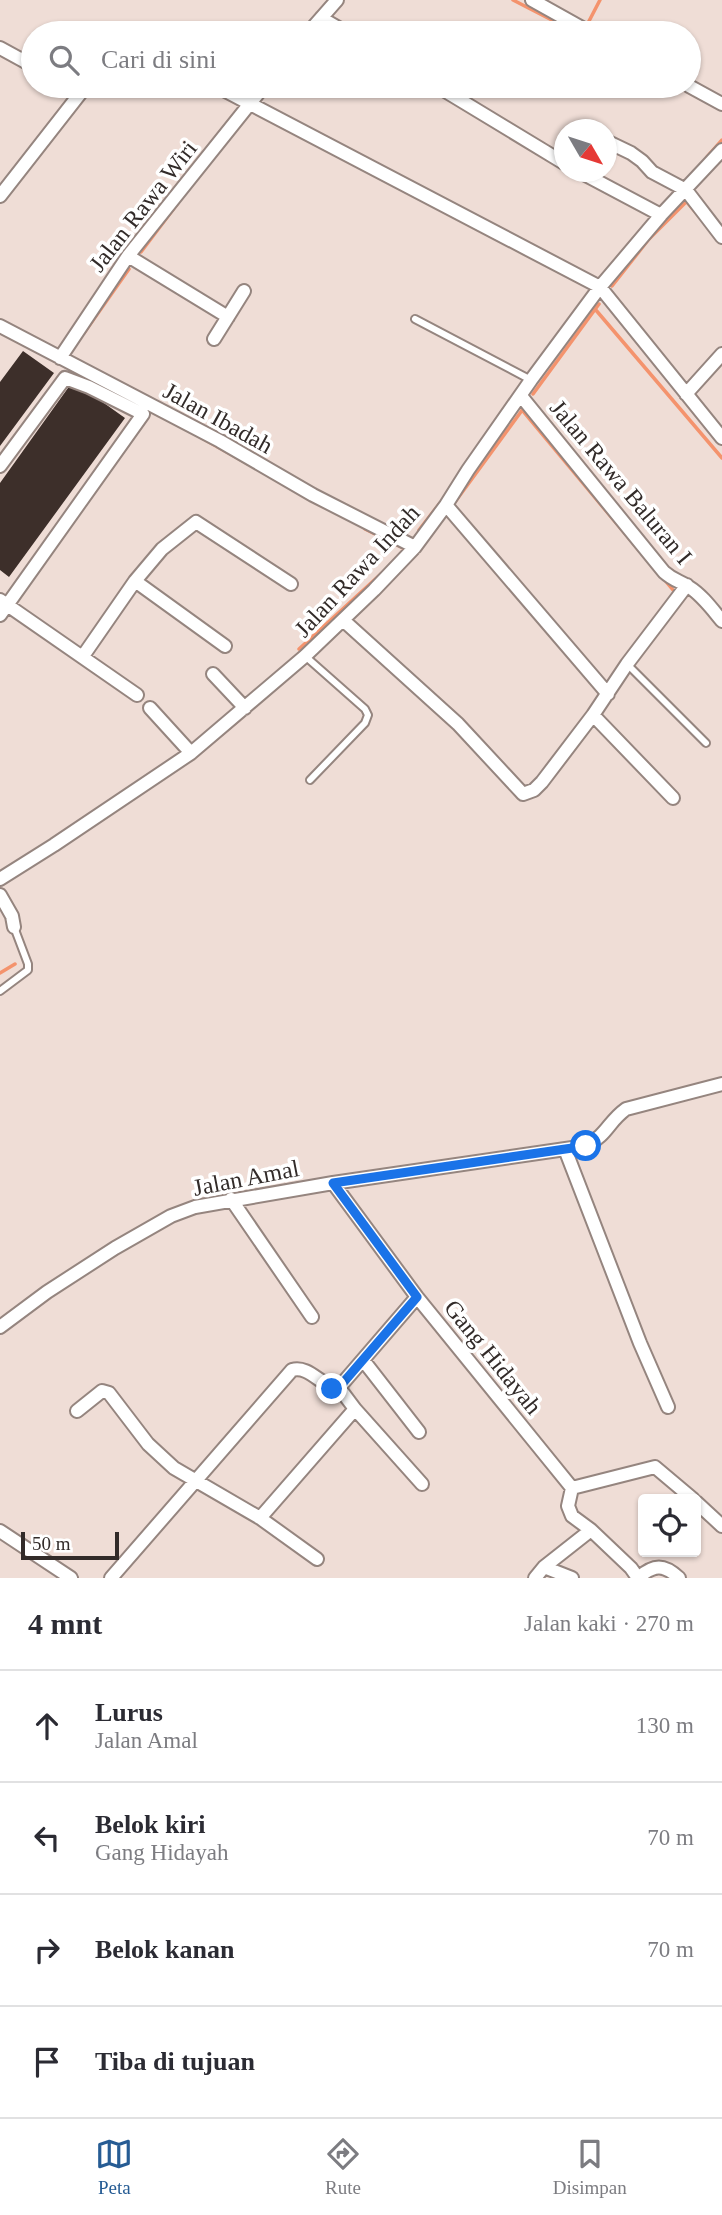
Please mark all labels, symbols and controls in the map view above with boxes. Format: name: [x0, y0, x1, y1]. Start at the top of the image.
search box: [21, 21, 701, 98]
icon: search: [45, 41, 83, 79]
text: Cari di sini: [101, 45, 217, 74]
north arrow: [554, 119, 617, 182]
street label: Jalan Rawa Wiri: [84, 135, 202, 276]
street label: Jalan Ibadah: [159, 377, 277, 459]
street label: Jalan Rawa Baluran I: [545, 395, 697, 569]
street label: Jalan Rawa Indah: [289, 500, 425, 642]
route start: [570, 1130, 601, 1161]
street label: Jalan Amal: [191, 1155, 301, 1201]
street label: Gang Hidayah: [439, 1295, 547, 1419]
route end: [316, 1373, 347, 1404]
map controls: [638, 1494, 701, 1557]
button: locate: [638, 1494, 701, 1557]
scale bar: [21, 1529, 119, 1561]
text: 50 m: [32, 1533, 71, 1554]
text: 4 mnt: [28, 1607, 102, 1640]
text: Jalan kaki · 270 m: [524, 1611, 694, 1636]
text: Lurus: [95, 1698, 163, 1727]
icon: ahead: [28, 1707, 66, 1745]
text: 130 m: [636, 1713, 694, 1738]
text: Jalan Amal: [95, 1728, 198, 1753]
text: Belok kiri: [95, 1810, 206, 1839]
icon: left: [28, 1819, 66, 1857]
text: 70 m: [647, 1825, 694, 1850]
text: Gang Hidayah: [95, 1840, 229, 1865]
icon: right: [28, 1931, 66, 1969]
text: Belok kanan: [95, 1935, 234, 1964]
text: 70 m: [647, 1937, 694, 1962]
icon: arrive: [28, 2043, 66, 2081]
text: Tiba di tujuan: [95, 2047, 255, 2076]
tab: Peta: [95, 2135, 133, 2199]
tab: Rute: [324, 2135, 362, 2199]
tab: Disimpan: [553, 2135, 627, 2199]

